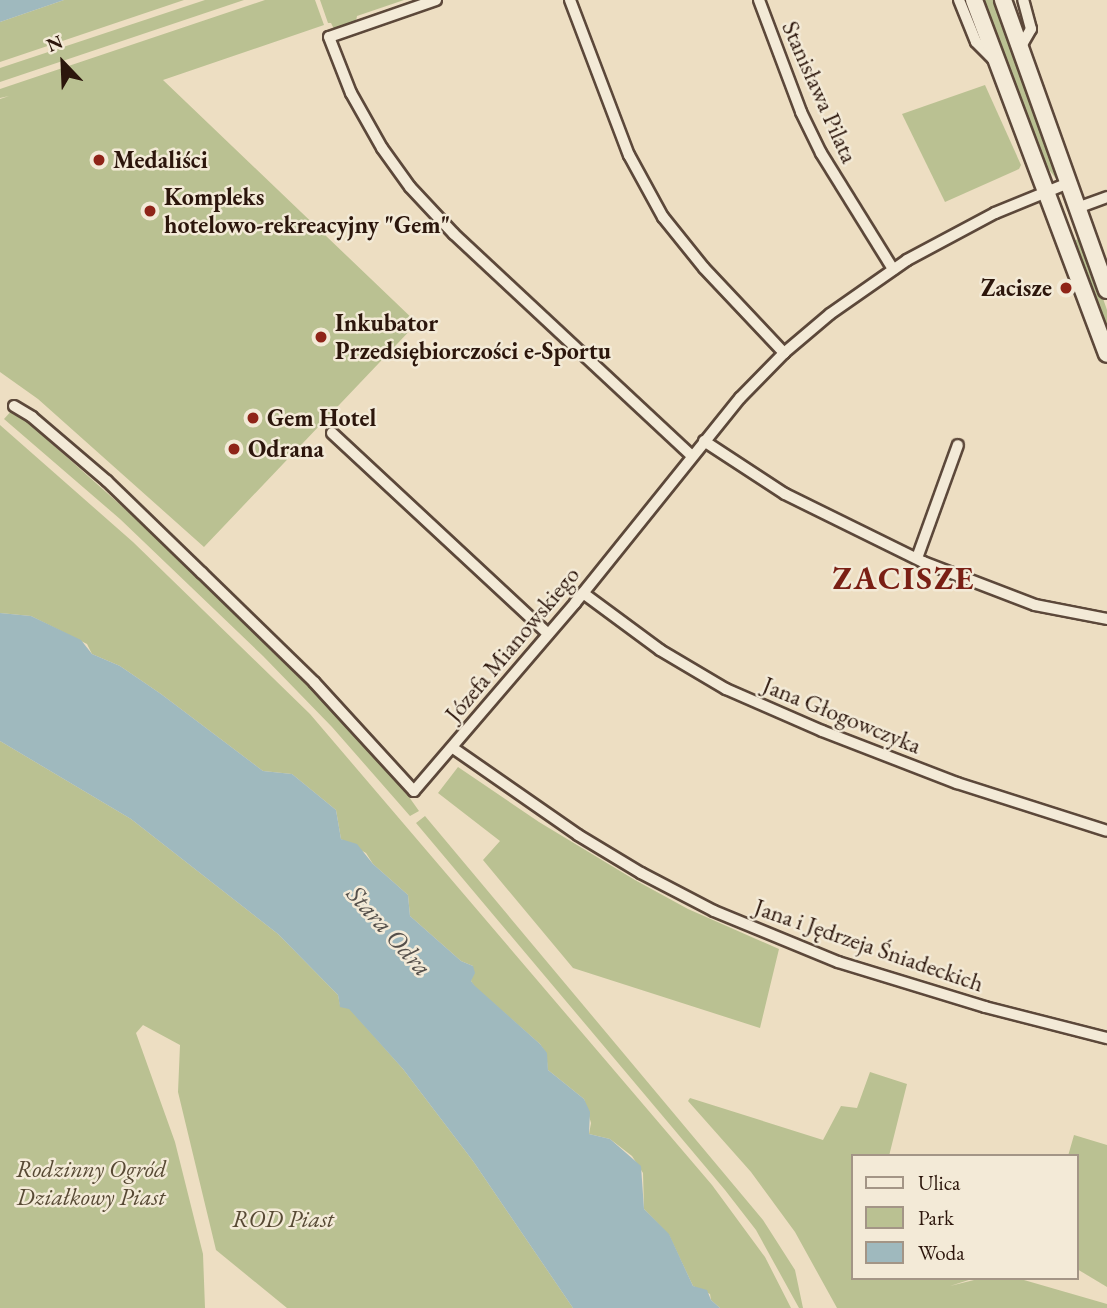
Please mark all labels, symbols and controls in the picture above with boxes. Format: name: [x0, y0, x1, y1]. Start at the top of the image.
street label: Stanisława Pilata: [776, 17, 864, 167]
north arrow: [28, 28, 98, 98]
text: N: [43, 29, 67, 58]
place label: Medaliści: [113, 146, 208, 174]
marker: Medaliści: [91, 152, 107, 168]
place label: Kompleks hotelowo-rekreacyjny "Gem": [164, 183, 450, 239]
marker: Kompleks hotelowo-rekreacyjny "Gem": [142, 203, 158, 219]
place label: Zacisze: [981, 274, 1052, 302]
marker: Zacisze: [1058, 280, 1074, 296]
place label: Inkubator Przedsiębiorczości e-Sportu: [335, 309, 611, 365]
marker: Inkubator Przedsiębiorczości e-Sportu: [313, 329, 329, 345]
place label: Gem Hotel: [267, 404, 376, 432]
marker: Gem Hotel: [245, 410, 261, 426]
place label: Odrana: [248, 435, 324, 463]
marker: Odrana: [226, 441, 242, 457]
district label: ZACISZE: [833, 559, 975, 597]
street label: Józefa Mianowskiego: [439, 561, 585, 727]
street label: Jana Głogowczyka: [759, 670, 925, 760]
water label: Stara Odra: [340, 879, 438, 983]
street label: Jana i Jędrzeja Śniadeckich: [751, 892, 987, 998]
legend: [852, 1154, 1079, 1280]
park label: Rodzinny Ogród Działkowy Piast: [16, 1155, 166, 1211]
text: Ulica: [918, 1169, 960, 1196]
text: Park: [918, 1204, 954, 1231]
park label: ROD Piast: [232, 1205, 334, 1233]
text: Woda: [918, 1239, 965, 1266]

